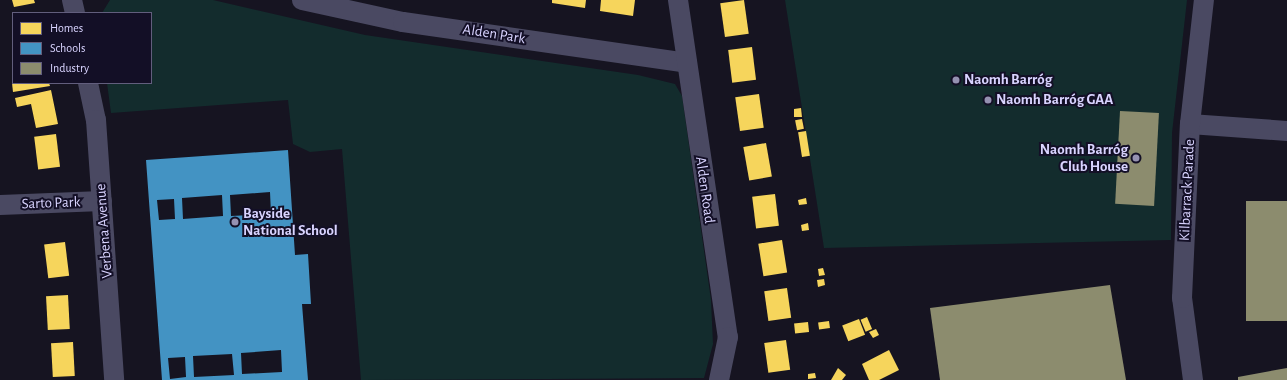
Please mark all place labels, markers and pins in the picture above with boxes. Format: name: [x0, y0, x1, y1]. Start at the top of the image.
place label: Naomh Barróg: [964, 71, 1052, 89]
marker: Naomh Barróg: [951, 75, 961, 85]
place label: Naomh Barróg GAA: [996, 91, 1113, 109]
marker: Naomh Barróg GAA: [983, 95, 993, 105]
place label: Naomh Barróg Club House: [1040, 140, 1128, 175]
marker: Naomh Barróg Club House: [1131, 153, 1141, 163]
place label: Bayside National School: [243, 204, 338, 239]
marker: Bayside National School: [230, 217, 240, 227]

